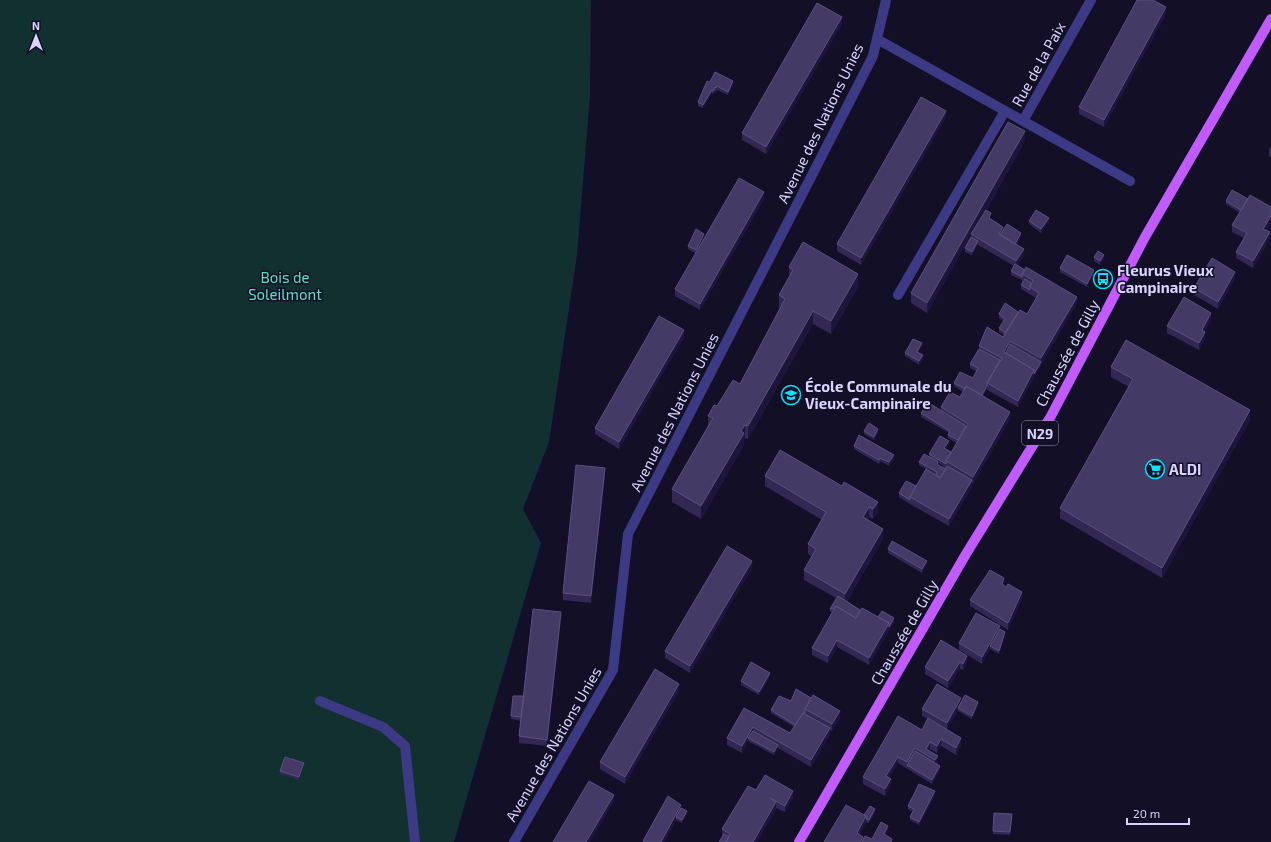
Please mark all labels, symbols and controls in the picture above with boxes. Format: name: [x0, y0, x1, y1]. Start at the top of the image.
north arrow: [16, 16, 56, 56]
street label: Rue de la Paix: [1007, 18, 1069, 109]
text: N: [32, 19, 40, 32]
street label: Avenue des Nations Unies: [773, 40, 867, 206]
place label: Fleurus Vieux Campinaire: [1117, 261, 1214, 296]
park label: Bois de Soleilmont: [248, 268, 322, 303]
bus stop icon: Fleurus Vieux Campinaire: [1092, 268, 1114, 290]
street label: Chaussée de Gilly: [1031, 296, 1103, 409]
street label: Avenue des Nations Unies: [626, 330, 722, 494]
place label: École Communale du Vieux-Campinaire: [805, 376, 952, 412]
school or university icon: École Communale du Vieux-Campinaire: [780, 384, 802, 406]
road number: N29: [1022, 421, 1058, 445]
supermarket icon: ALDI: [1144, 458, 1166, 480]
place label: ALDI: [1169, 460, 1201, 478]
street label: Chaussée de Gilly: [867, 576, 941, 688]
street label: Avenue des Nations Unies: [501, 663, 605, 825]
scale bar: [1127, 800, 1189, 826]
text: 20 m: [1133, 806, 1160, 820]

